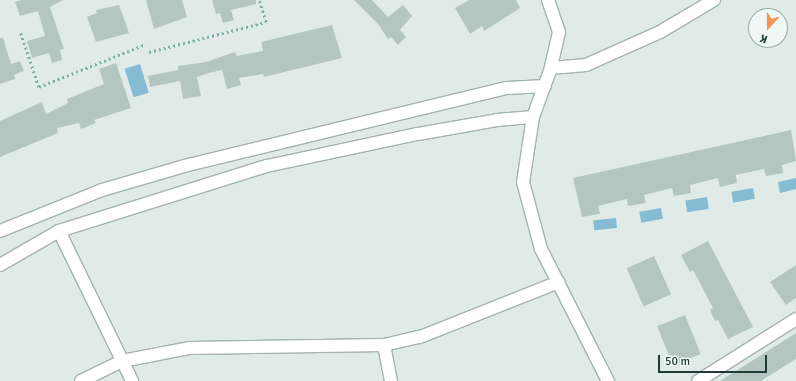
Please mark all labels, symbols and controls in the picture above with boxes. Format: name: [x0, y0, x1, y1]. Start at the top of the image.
north arrow: [748, 8, 788, 48]
text: K: [758, 31, 769, 46]
scale bar: [660, 347, 769, 373]
text: 50 m: [665, 354, 690, 369]

